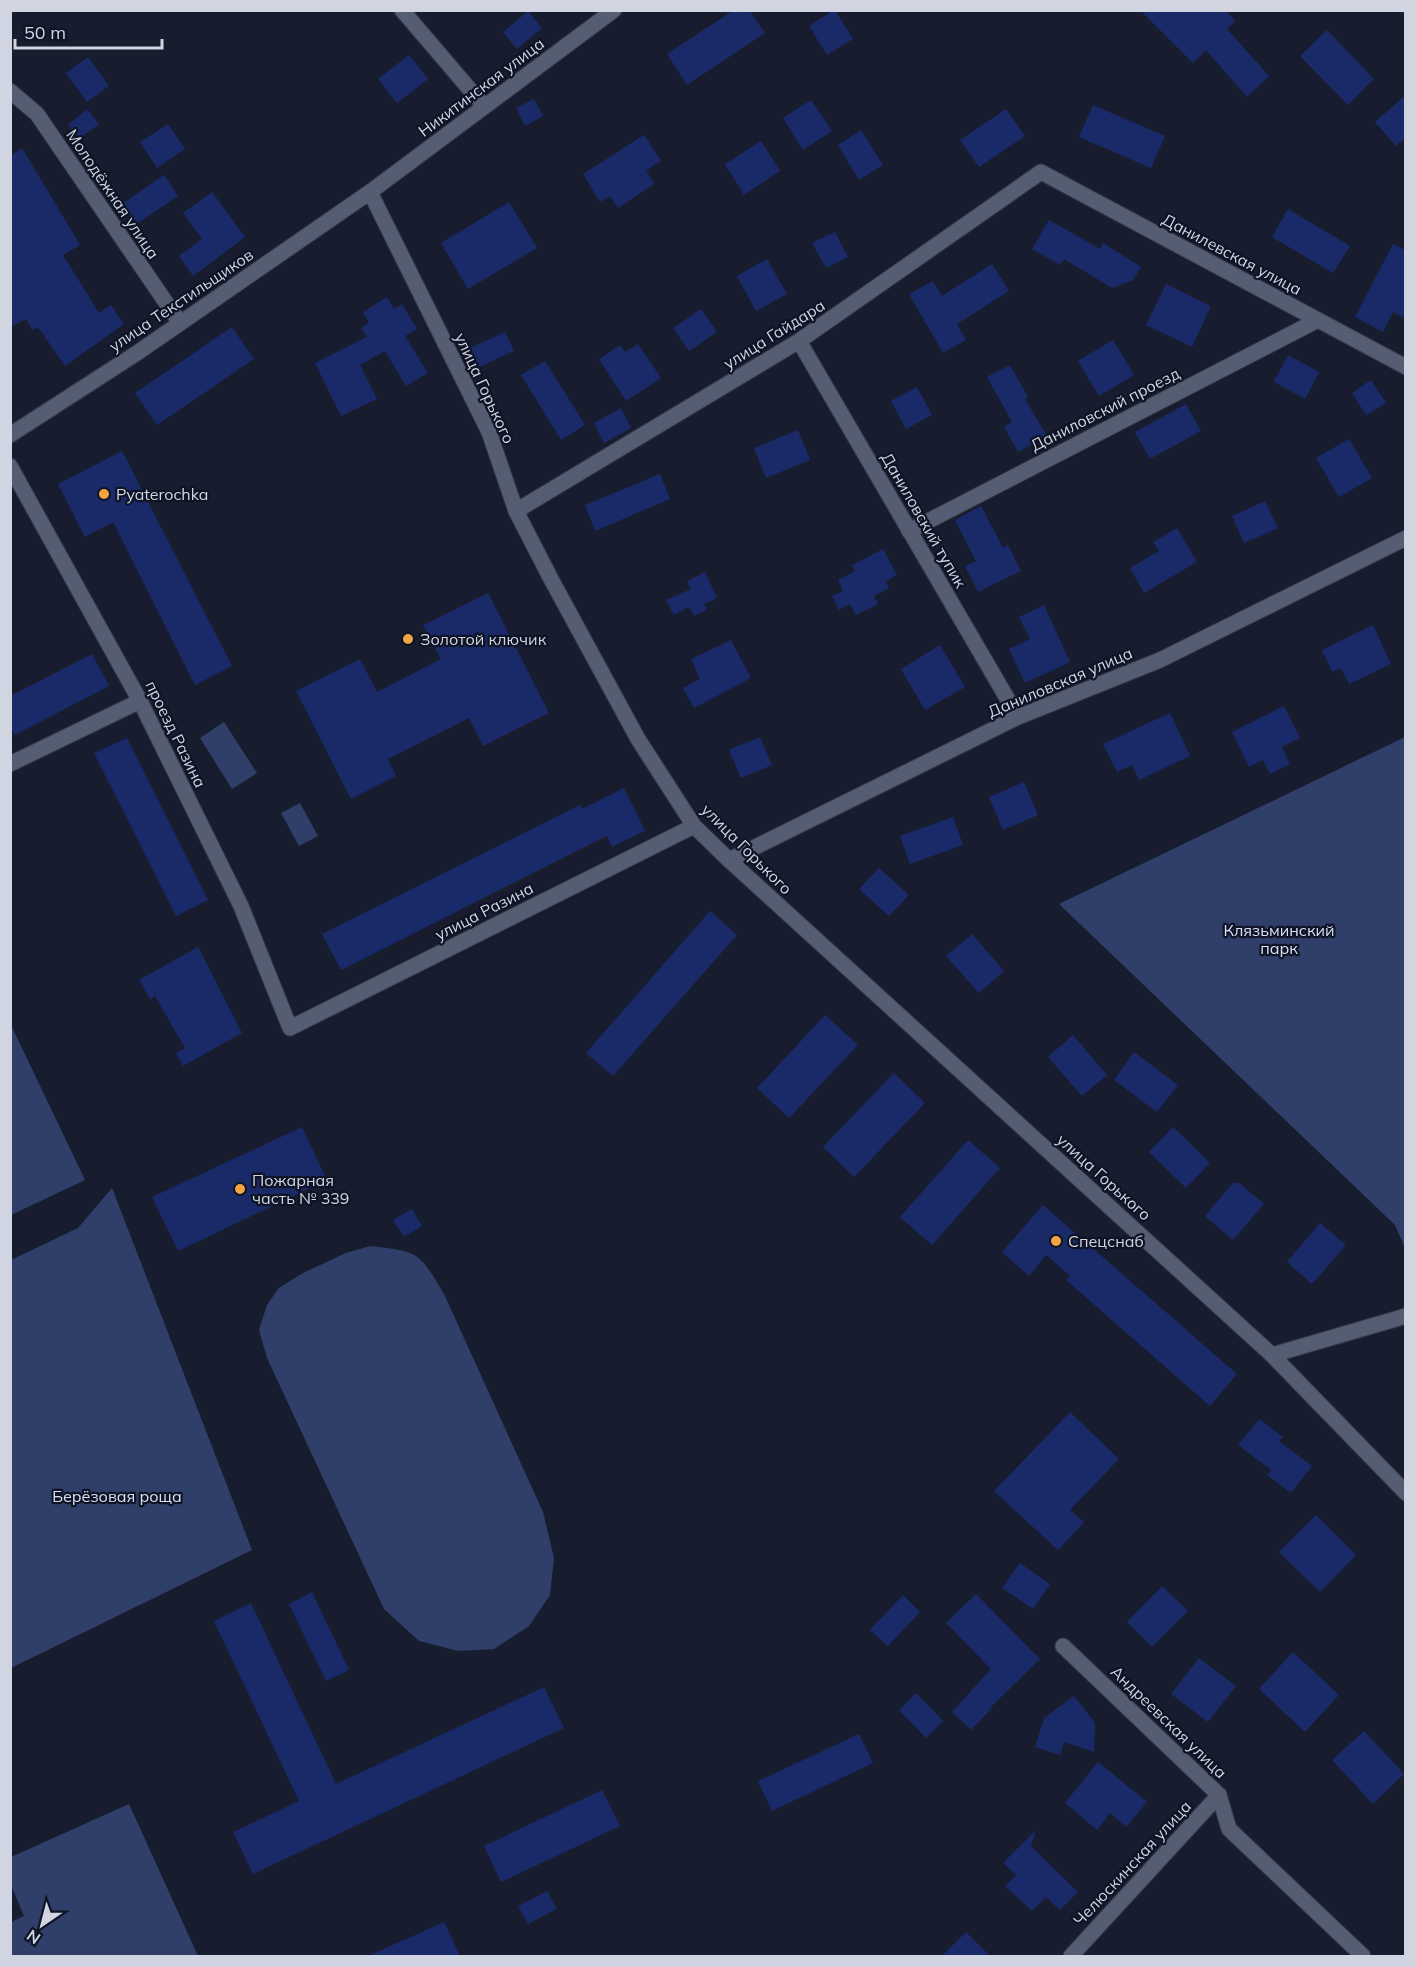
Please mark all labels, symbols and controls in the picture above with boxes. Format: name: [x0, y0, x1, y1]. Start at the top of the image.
scale bar: [15, 12, 162, 50]
text: 50 m: [24, 21, 66, 44]
street label: Никитинская улица: [414, 33, 548, 141]
street label: Молодёжная улица: [62, 125, 164, 263]
street label: Данилевская улица: [1159, 209, 1305, 299]
street label: улица Текстильщиков: [105, 244, 257, 356]
street label: улица Гайдара: [720, 295, 828, 373]
street label: улица Горького: [451, 329, 519, 447]
street label: Даниловский проезд: [1027, 363, 1183, 455]
street label: Даниловский тупик: [877, 449, 971, 592]
place label: Pyaterochka: [116, 484, 208, 504]
marker: Pyaterochka: [97, 487, 111, 501]
place label: Золотой ключик: [420, 629, 547, 649]
marker: Золотой ключик: [401, 632, 415, 646]
street label: Даниловская улица: [985, 642, 1135, 722]
street label: проезд Разина: [141, 677, 211, 791]
street label: улица Горького: [698, 800, 796, 898]
street label: улица Разина: [431, 878, 537, 944]
park label: Клязьминский парк: [1223, 920, 1335, 958]
street label: улица Горького: [1053, 1129, 1155, 1225]
place label: Пожарная часть № 339: [252, 1170, 349, 1208]
marker: Пожарная часть № 339: [233, 1182, 247, 1196]
place label: Спецснаб: [1068, 1231, 1144, 1251]
marker: Спецснаб: [1049, 1234, 1063, 1248]
park label: Берёзовая роща: [52, 1486, 182, 1506]
street label: Андреевская улица: [1107, 1661, 1231, 1783]
street label: Челюскинская улица: [1069, 1796, 1195, 1930]
north arrow: [12, 1895, 72, 1955]
text: N: [23, 1926, 44, 1949]

